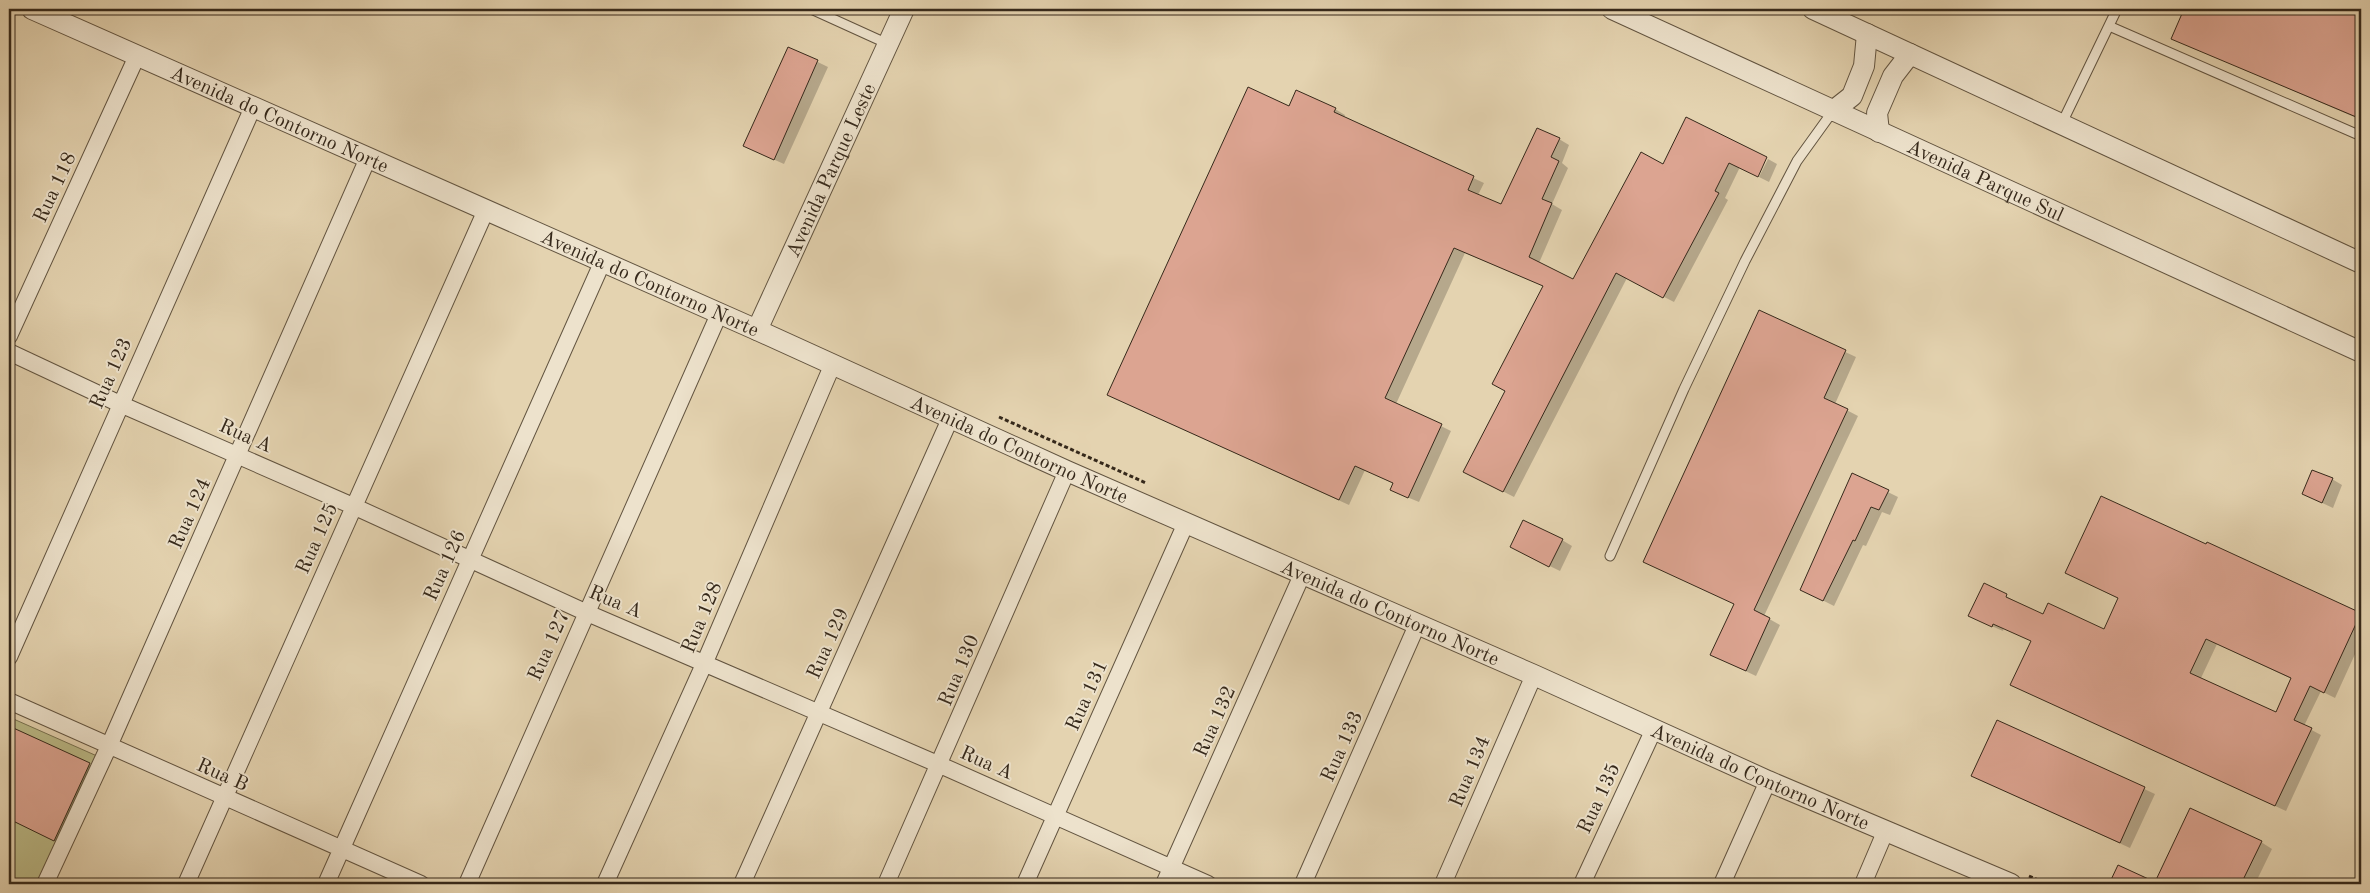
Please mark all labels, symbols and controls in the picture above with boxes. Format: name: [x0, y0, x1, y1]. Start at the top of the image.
street label: Avenida do Contorno Norte: [167, 64, 391, 178]
street label: Avenida Parque Leste: [784, 81, 881, 261]
street label: Avenida Parque Sul: [1903, 137, 2066, 226]
street label: Rua 118: [31, 150, 81, 226]
street label: Avenida do Contorno Norte: [537, 228, 761, 341]
street label: Rua 123: [87, 335, 136, 412]
street label: Avenida do Contorno Norte: [907, 393, 1130, 508]
street label: Rua A: [216, 416, 275, 457]
street label: Rua 124: [166, 475, 215, 552]
street label: Rua 125: [293, 500, 342, 577]
street label: Rua 126: [421, 527, 470, 604]
street label: Avenida do Contorno Norte: [1277, 557, 1502, 670]
street label: Rua 128: [679, 579, 727, 656]
street label: Rua A: [586, 583, 645, 623]
street label: Rua 129: [804, 605, 853, 682]
street label: Rua 127: [525, 607, 574, 684]
street label: Rua 130: [936, 632, 984, 709]
street label: Rua 131: [1063, 657, 1112, 734]
street label: Rua 132: [1191, 683, 1240, 760]
street label: Rua 133: [1318, 708, 1367, 785]
street label: Avenida do Contorno Norte: [1647, 721, 1872, 835]
street label: Rua 134: [1447, 733, 1495, 810]
street label: Rua A: [957, 743, 1016, 784]
street label: Rua B: [193, 756, 251, 796]
street label: Rua 135: [1575, 761, 1625, 837]

